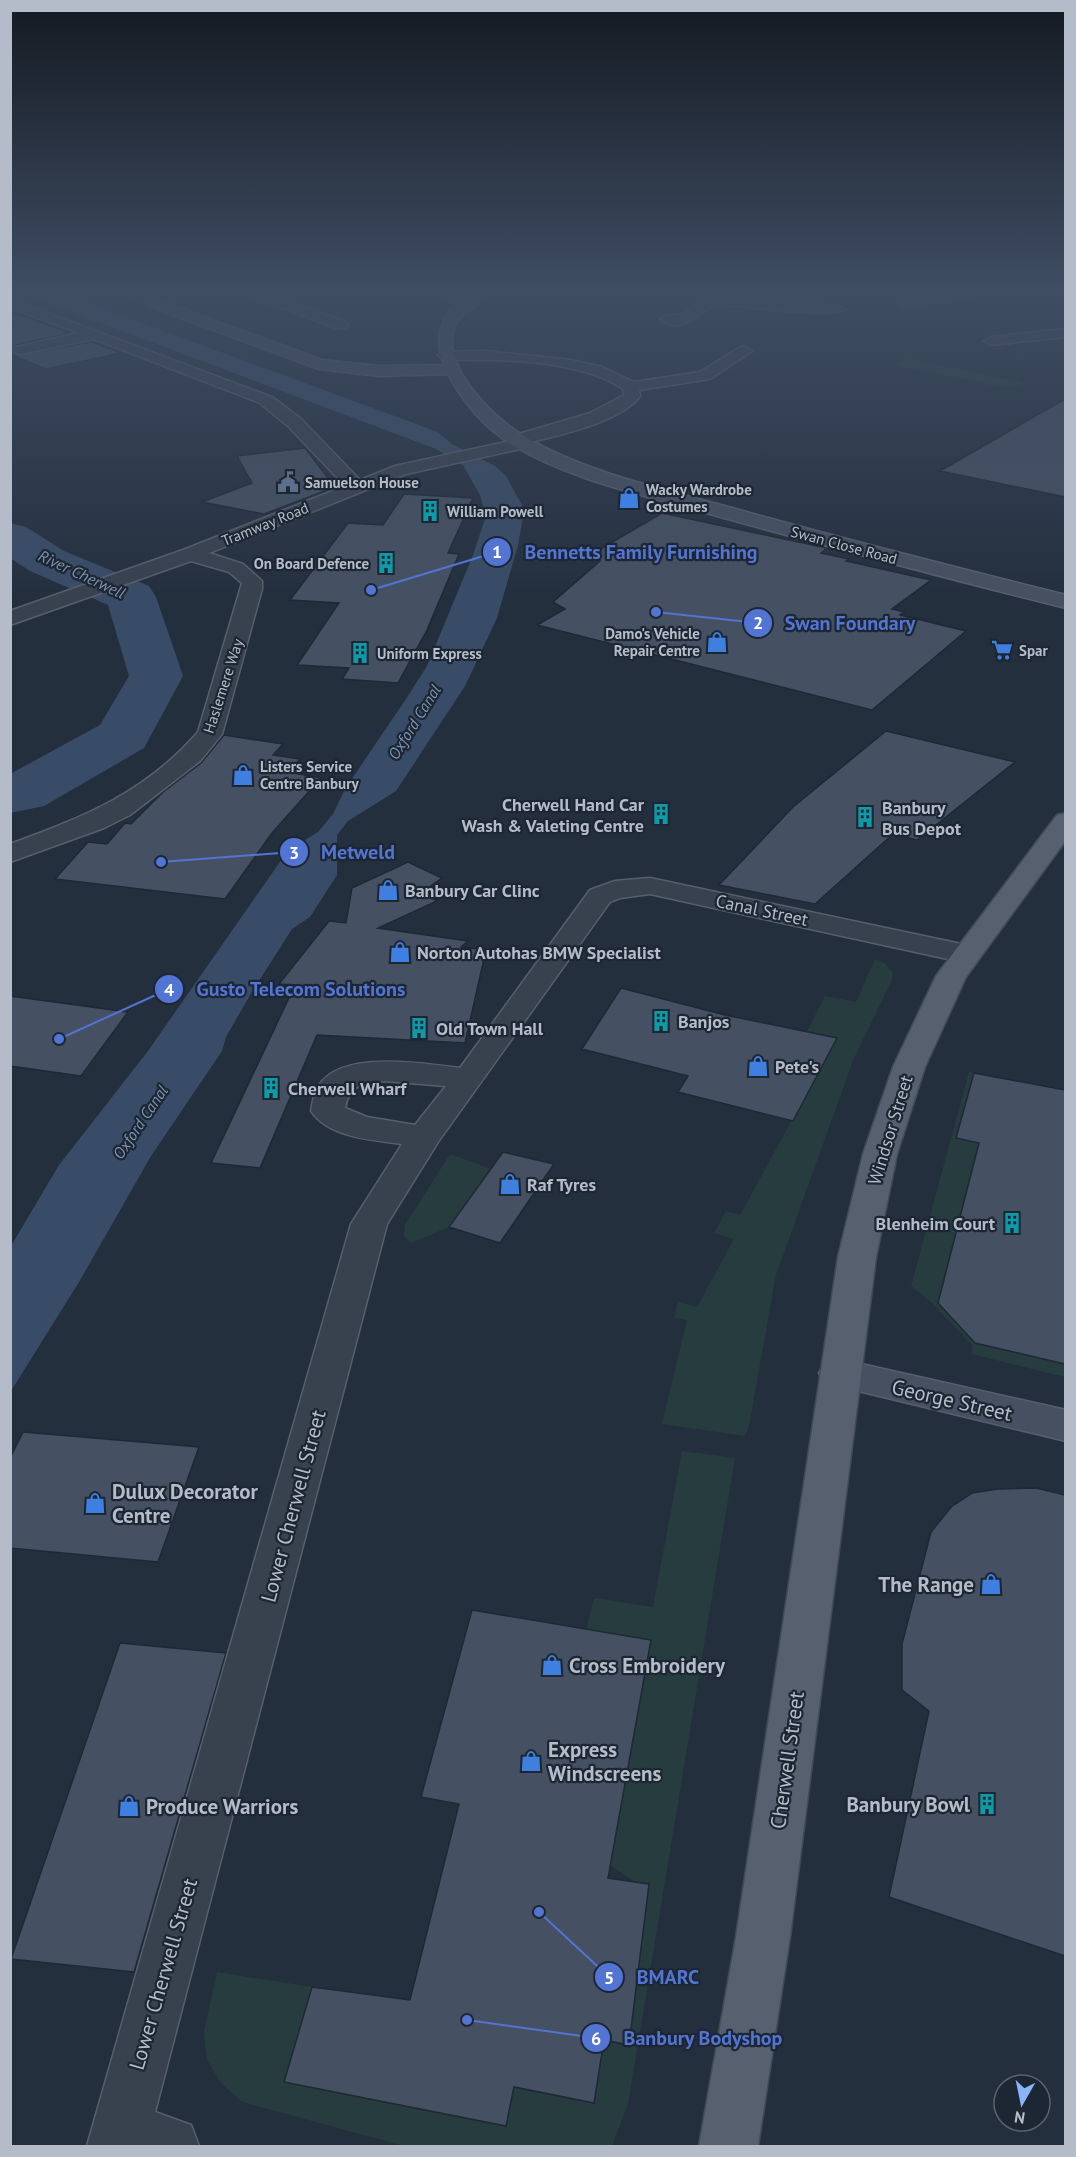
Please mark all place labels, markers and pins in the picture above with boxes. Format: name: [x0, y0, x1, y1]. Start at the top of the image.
public building icon: Samuelson House: [276, 470, 300, 494]
place label: Samuelson House: [305, 473, 419, 492]
place label: Wacky Wardrobe Costumes: [646, 480, 752, 516]
shop icon: Wacky Wardrobe Costumes: [617, 486, 641, 510]
building icon: William Powell: [418, 499, 442, 523]
place label: William Powell: [447, 502, 544, 521]
callout: Bennetts Family Furnishing: [482, 533, 770, 571]
building icon: On Board Defence: [374, 551, 398, 575]
place label: On Board Defence: [254, 554, 369, 573]
callout: Swan Foundary: [743, 604, 928, 642]
place label: Damo's Vehicle Repair Centre: [605, 624, 700, 660]
shop icon: Damo's Vehicle Repair Centre: [705, 630, 729, 654]
supermarket icon: Spar: [990, 638, 1014, 662]
building icon: Uniform Express: [348, 641, 372, 665]
place label: Spar: [1019, 641, 1048, 660]
place label: Uniform Express: [377, 644, 482, 663]
place label: Listers Service Centre Banbury: [260, 757, 359, 793]
shop icon: Listers Service Centre Banbury: [231, 763, 255, 787]
place label: Cherwell Hand Car Wash & Valeting Centre: [462, 793, 645, 837]
place label: Banbury Bus Depot: [882, 796, 962, 840]
building icon: Cherwell Hand Car Wash & Valeting Centre: [649, 802, 673, 826]
building icon: Banbury Bus Depot: [853, 805, 877, 829]
callout: Metweld: [279, 833, 407, 871]
shop icon: Banbury Car Clinc: [376, 878, 400, 902]
place label: Banbury Car Clinc: [405, 879, 540, 902]
shop icon: Norton Autohas BMW Specialist: [388, 940, 412, 964]
place label: Norton Autohas BMW Specialist: [417, 941, 661, 964]
callout: Gusto Telecom Solutions: [154, 970, 418, 1008]
building icon: Banjos: [649, 1009, 673, 1033]
place label: Banjos: [678, 1010, 730, 1033]
building icon: Old Town Hall: [407, 1016, 431, 1040]
place label: Old Town Hall: [436, 1017, 544, 1040]
shop icon: Pete's: [746, 1054, 770, 1078]
place label: Pete's: [775, 1055, 819, 1078]
building icon: Cherwell Wharf: [259, 1076, 283, 1100]
place label: Cherwell Wharf: [288, 1077, 408, 1100]
shop icon: Raf Tyres: [498, 1172, 522, 1196]
place label: Raf Tyres: [527, 1173, 596, 1196]
building icon: Blenheim Court: [1000, 1211, 1024, 1235]
place label: Blenheim Court: [876, 1212, 996, 1235]
place label: Dulux Decorator Centre: [112, 1478, 259, 1529]
shop icon: Dulux Decorator Centre: [83, 1491, 107, 1515]
place label: The Range: [878, 1571, 974, 1598]
shop icon: The Range: [979, 1572, 1003, 1596]
place label: Cross Embroidery: [569, 1652, 726, 1679]
shop icon: Cross Embroidery: [540, 1653, 564, 1677]
place label: Express Windscreens: [548, 1736, 662, 1787]
shop icon: Express Windscreens: [519, 1749, 543, 1773]
place label: Banbury Bowl: [846, 1791, 971, 1818]
building icon: Banbury Bowl: [975, 1792, 999, 1816]
place label: Produce Warriors: [146, 1793, 298, 1820]
shop icon: Produce Warriors: [117, 1794, 141, 1818]
callout: BMARC: [594, 1958, 711, 1996]
callout: Banbury Bodyshop: [581, 2019, 795, 2057]

